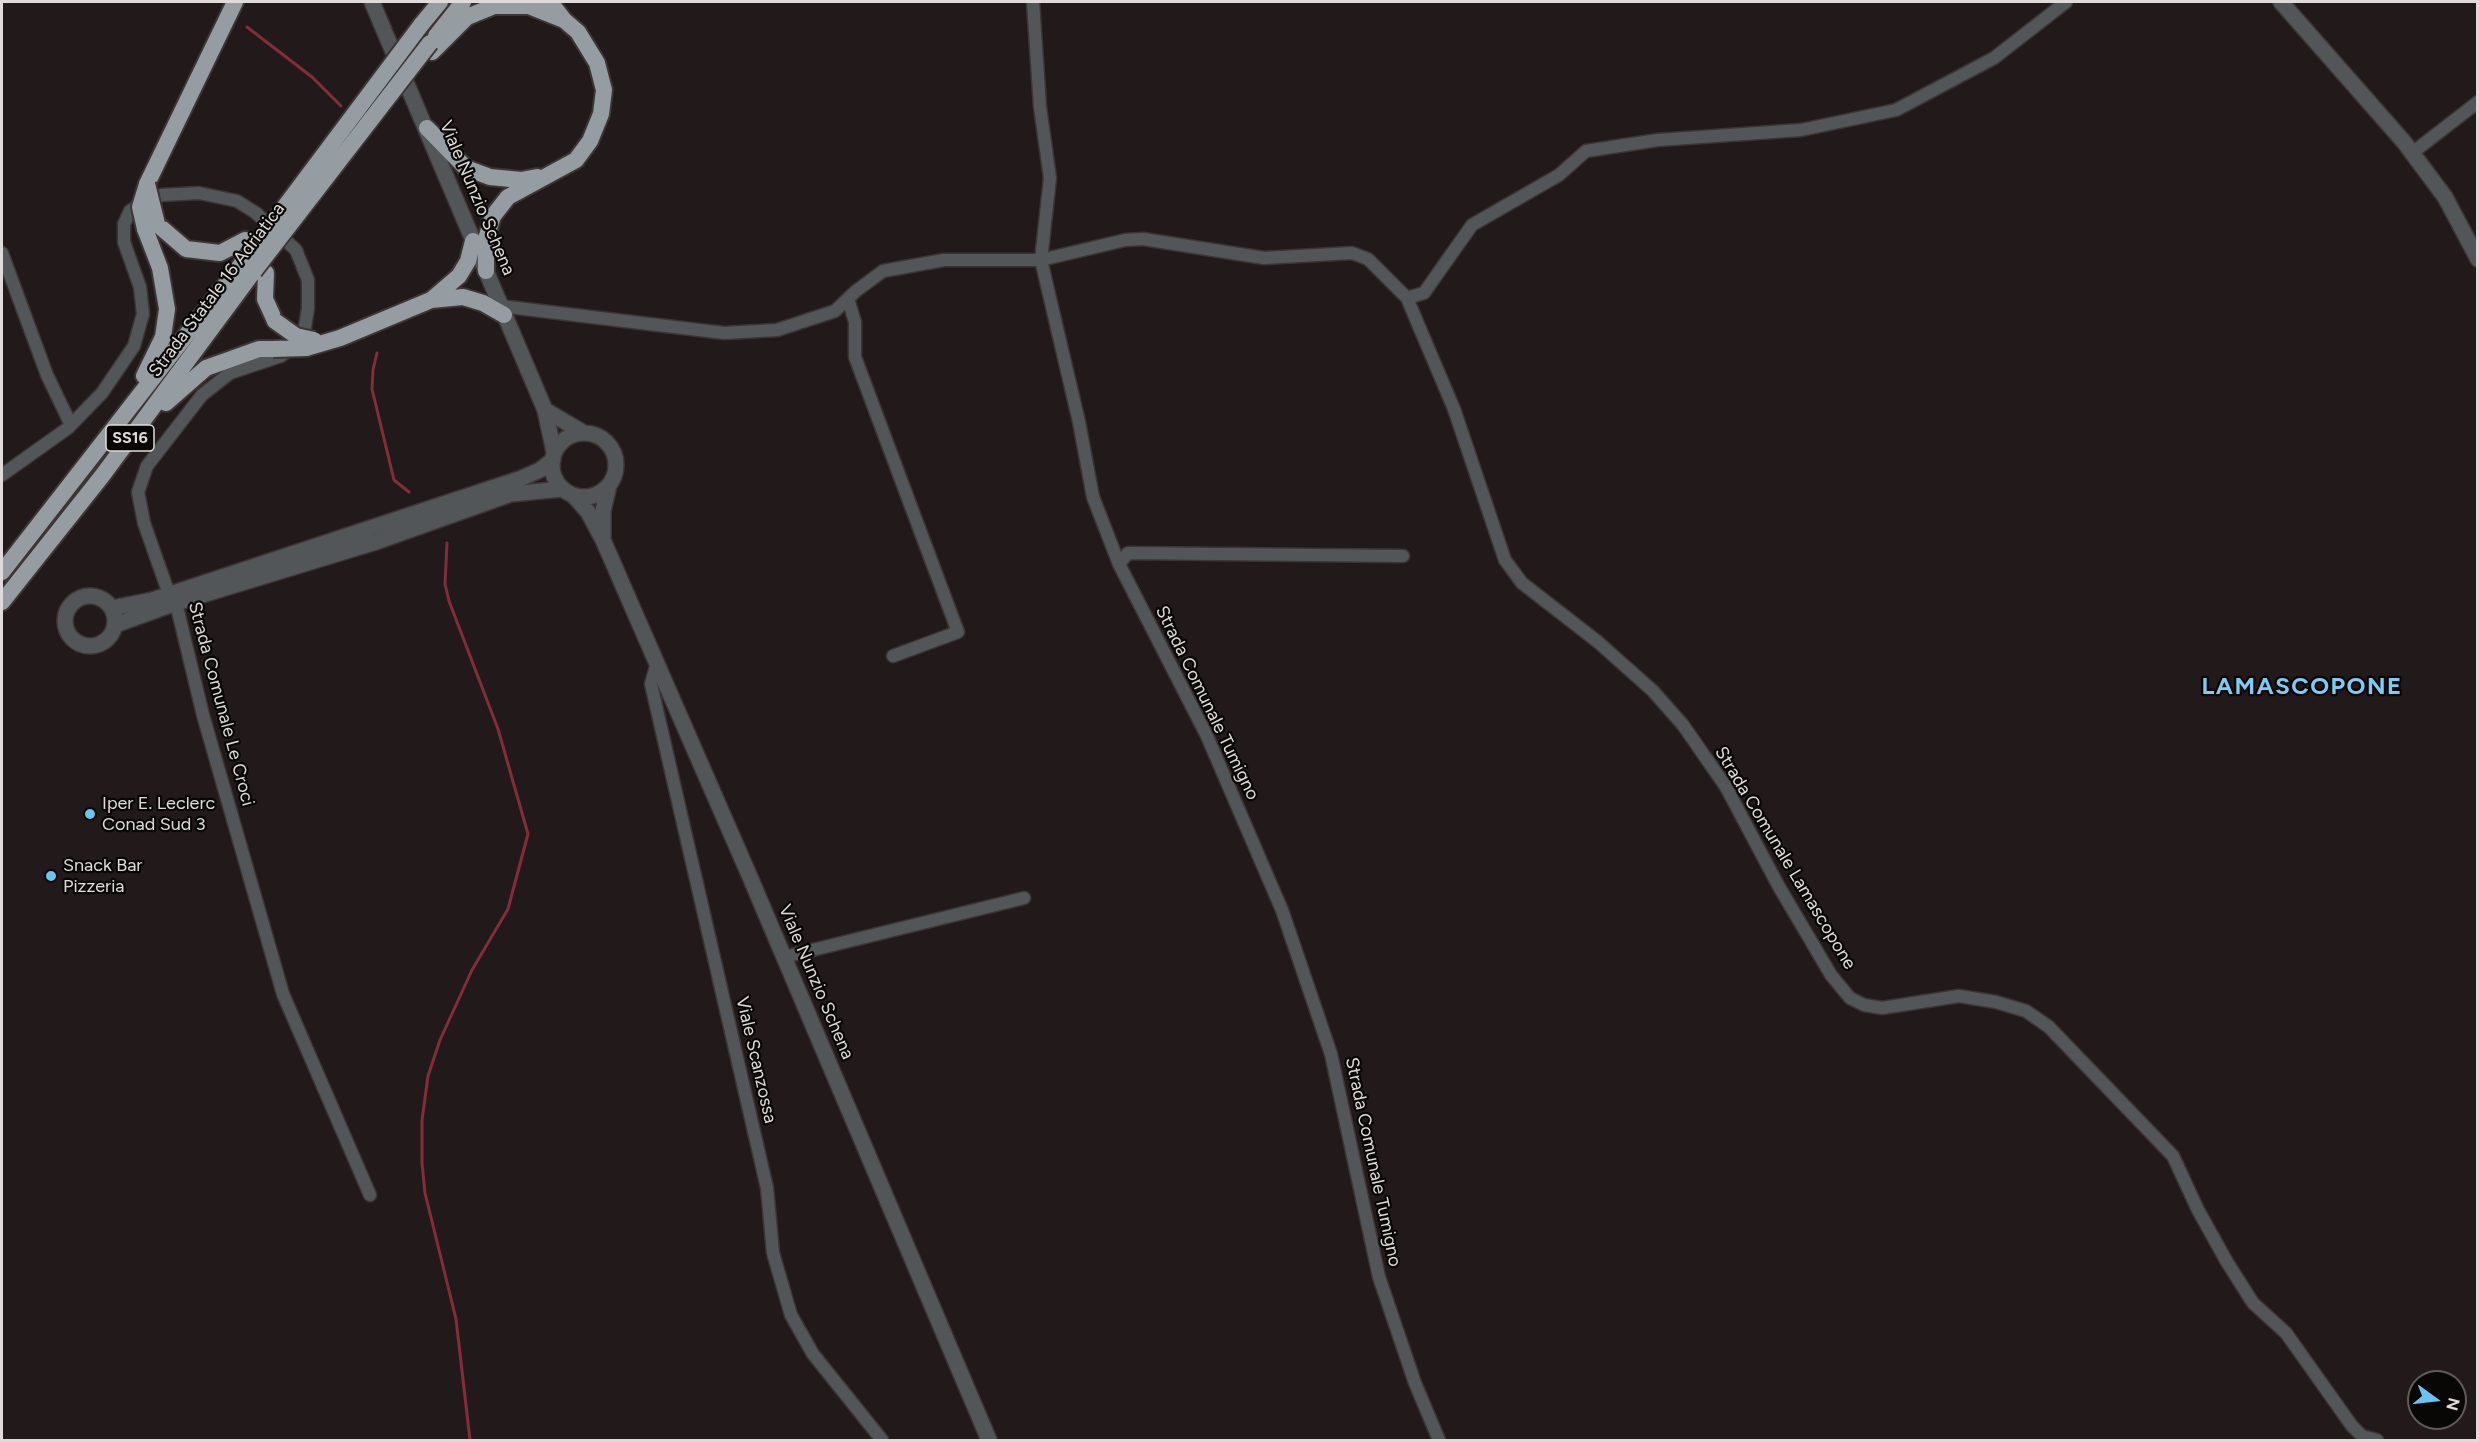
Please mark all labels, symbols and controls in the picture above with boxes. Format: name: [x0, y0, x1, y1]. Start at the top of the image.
street label: Viale Nunzio Schena: [435, 117, 519, 279]
street label: Strada Statale 16 Adriatica: [144, 199, 290, 381]
road number: SS16: [106, 425, 154, 451]
street label: Strada Comunale Le Croci: [183, 600, 259, 808]
street label: Strada Comunale Tumigno: [1151, 602, 1263, 804]
district label: LAMASCOPONE: [2201, 673, 2403, 701]
street label: Strada Comunale Lamascopone: [1710, 743, 1860, 973]
place label: Iper E. Leclerc Conad Sud 3: [102, 793, 215, 836]
marker: Iper E. Leclerc Conad Sud 3: [83, 807, 97, 821]
place label: Snack Bar Pizzeria: [63, 855, 142, 898]
marker: Snack Bar Pizzeria: [44, 869, 58, 883]
street label: Viale Nunzio Schena: [774, 901, 858, 1063]
street label: Viale Scanzossa: [731, 995, 781, 1125]
street label: Strada Comunale Tumigno: [1340, 1055, 1406, 1269]
north arrow: [2407, 1370, 2467, 1430]
text: N: [2442, 1396, 2464, 1413]

